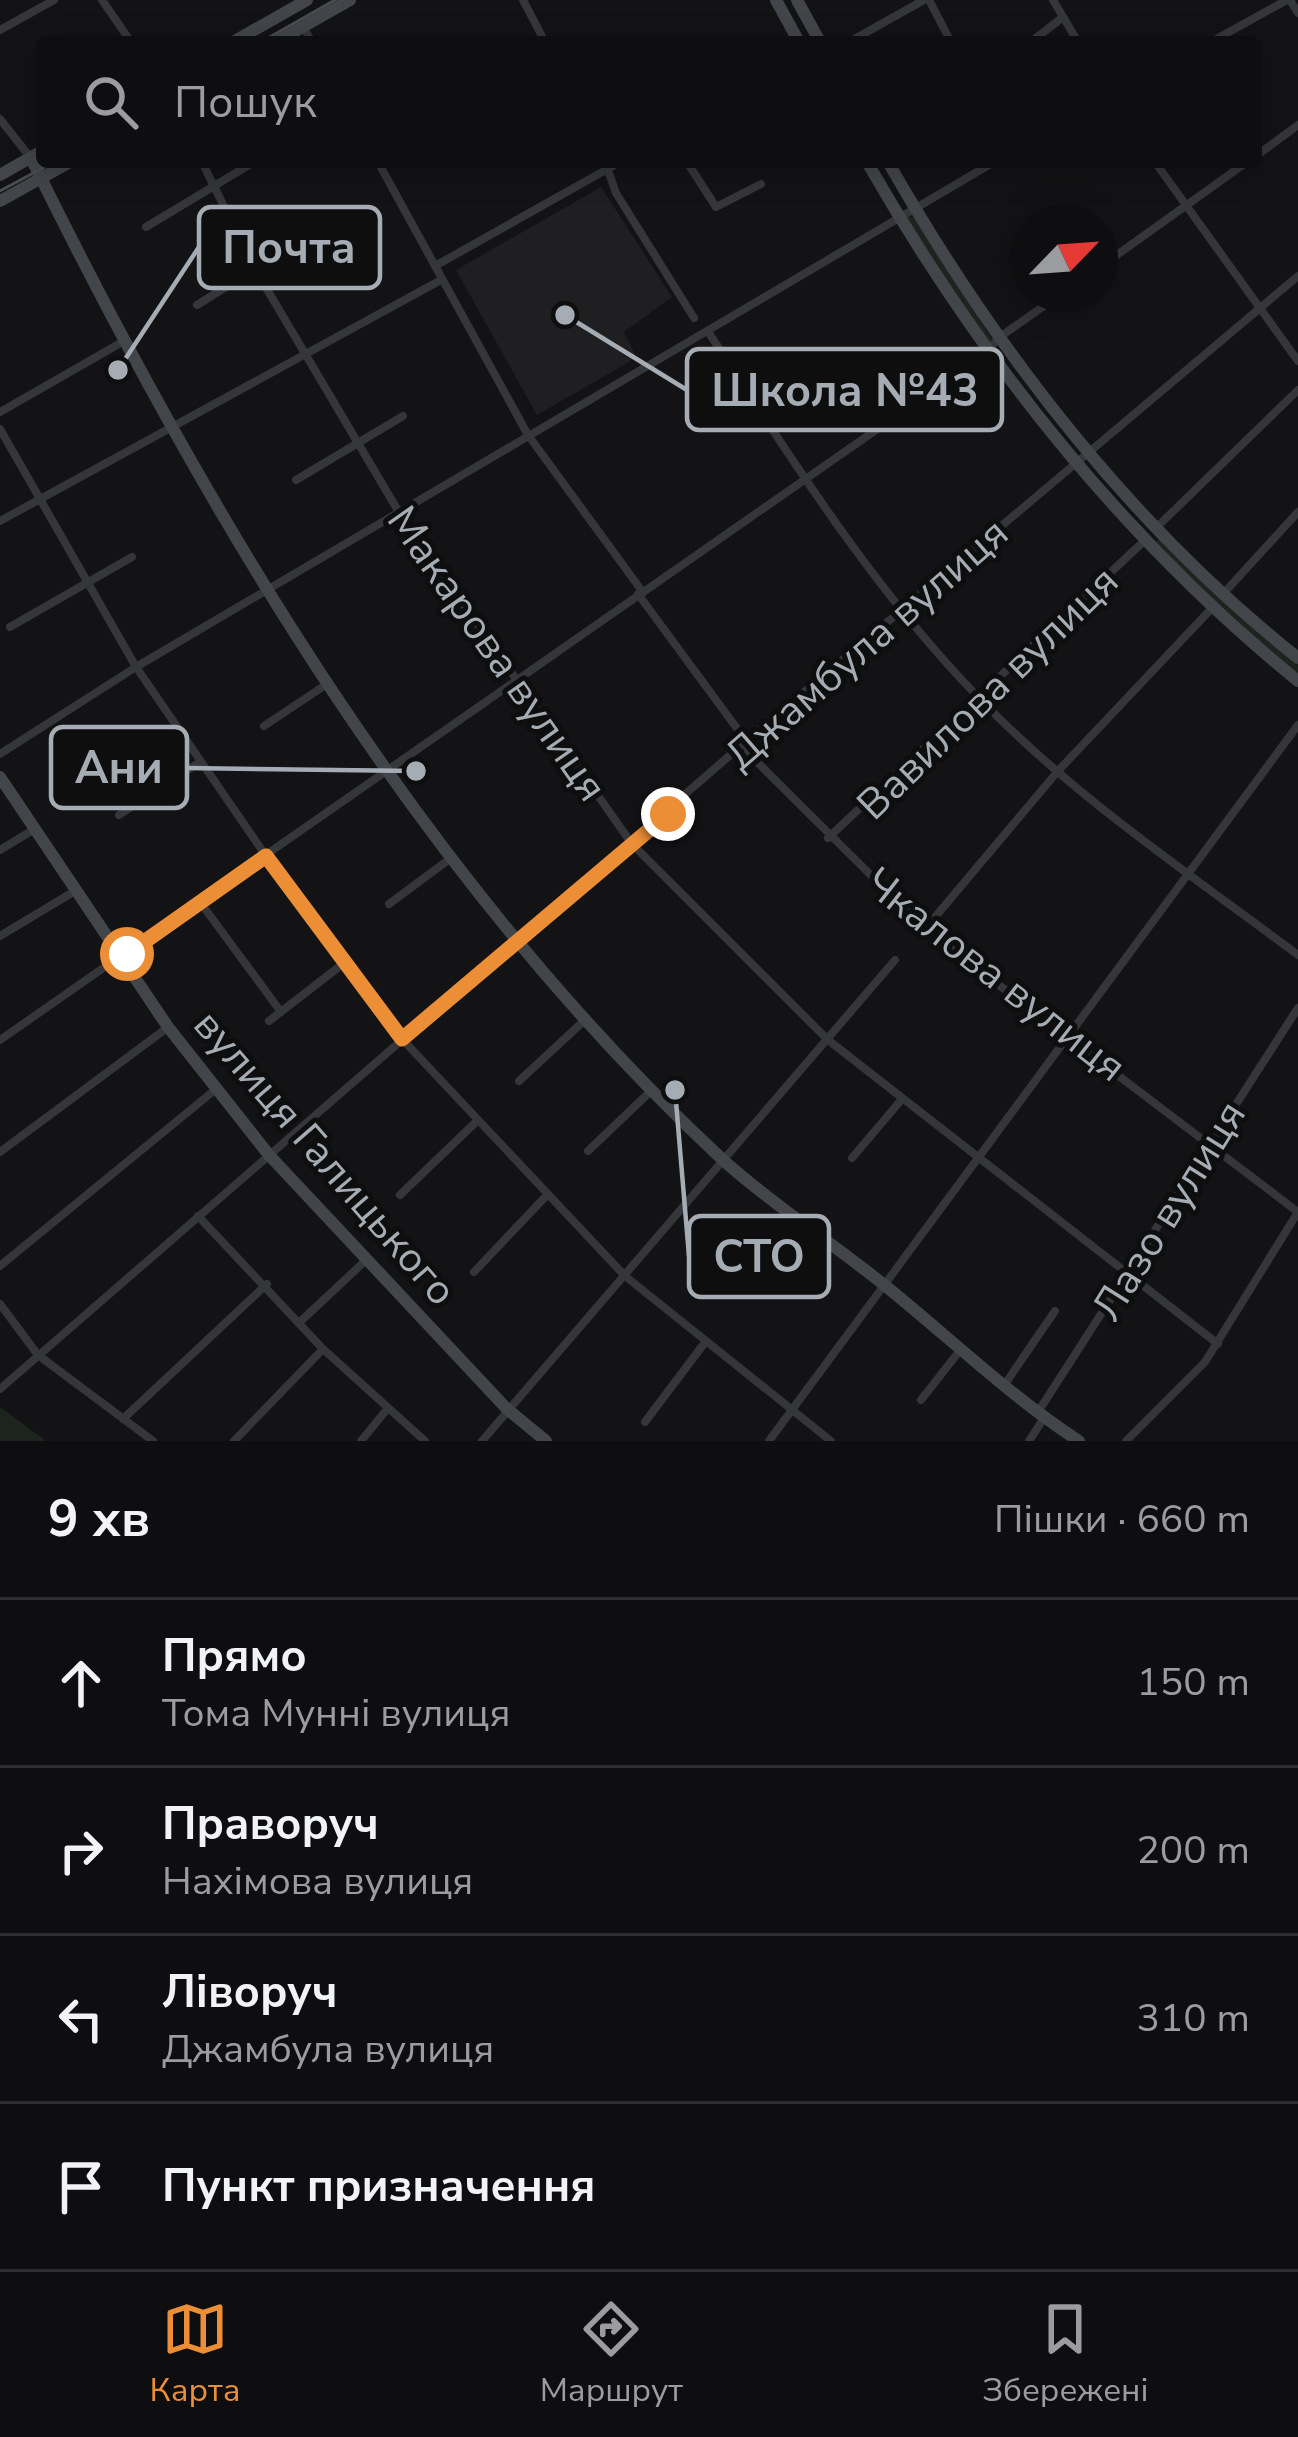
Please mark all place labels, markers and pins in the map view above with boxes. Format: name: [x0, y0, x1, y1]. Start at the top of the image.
callout: Почта: [199, 207, 380, 288]
callout: Школа №43: [687, 349, 1002, 430]
callout: Ани: [51, 727, 187, 808]
callout: СТО: [689, 1216, 829, 1297]

